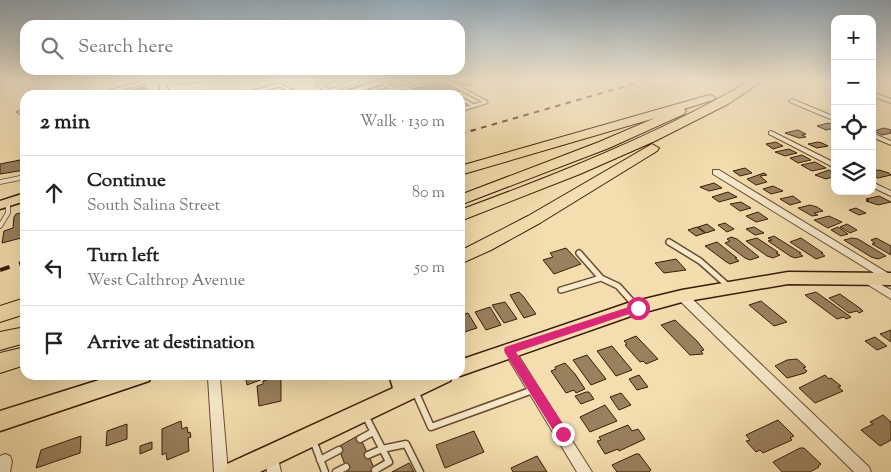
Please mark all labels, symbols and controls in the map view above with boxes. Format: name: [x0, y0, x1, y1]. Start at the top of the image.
map controls: [831, 15, 876, 195]
button: +: [831, 15, 876, 60]
search box: [20, 20, 465, 75]
icon: search: [38, 34, 66, 62]
text: Search here: [78, 34, 173, 61]
button: −: [831, 60, 876, 105]
button: locate: [831, 105, 876, 150]
text: 2 min: [40, 108, 90, 138]
text: Walk · 130 m: [360, 111, 445, 134]
button: layers: [831, 150, 876, 195]
text: Continue: [87, 168, 166, 195]
icon: ahead: [40, 179, 68, 207]
text: 80 m: [412, 182, 445, 205]
text: South Salina Street: [87, 195, 220, 218]
text: Turn left: [87, 243, 159, 270]
icon: left: [40, 254, 68, 282]
text: 50 m: [414, 257, 445, 280]
text: West Calthrop Avenue: [87, 270, 245, 293]
route start: [627, 297, 650, 320]
icon: arrive: [40, 329, 68, 357]
text: Arrive at destination: [87, 330, 255, 357]
route end: [552, 423, 575, 446]

